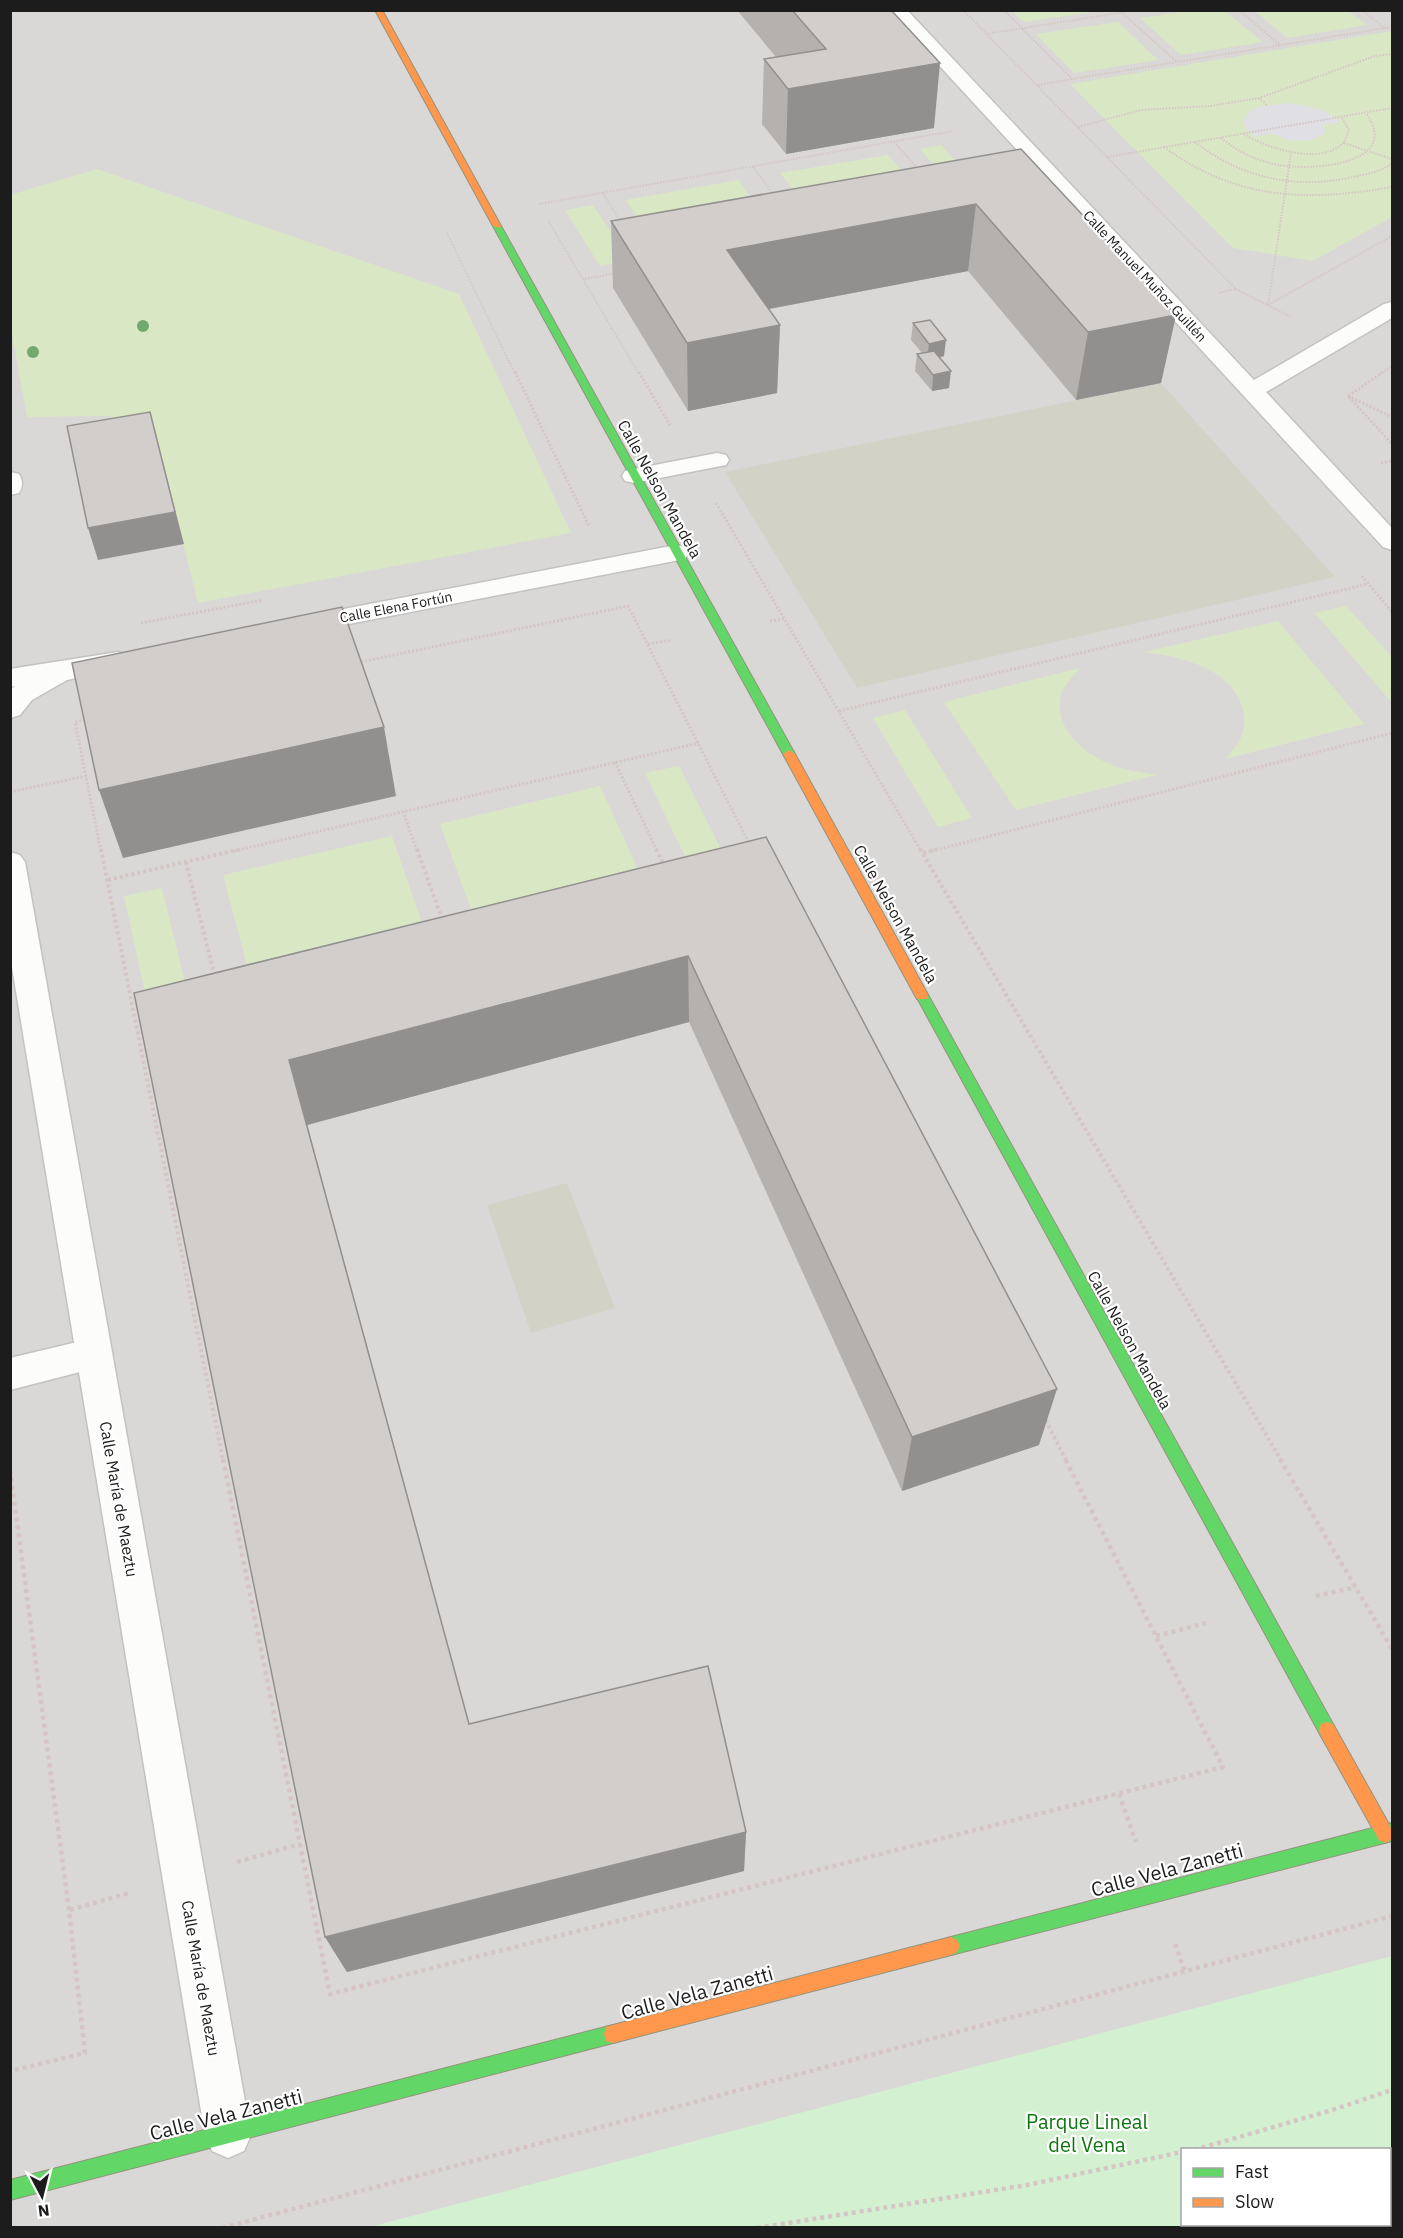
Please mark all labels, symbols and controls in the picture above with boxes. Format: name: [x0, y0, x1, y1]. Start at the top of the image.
street label: Calle Manuel Muñoz Guillén: [1079, 206, 1211, 346]
street label: Calle Nelson Mandela: [614, 416, 707, 562]
street label: Calle Elena Fortún: [338, 587, 454, 627]
street label: Calle Nelson Mandela: [850, 841, 943, 987]
street label: Calle Nelson Mandela: [1084, 1267, 1177, 1413]
street label: Calle María de Maeztu: [95, 1420, 143, 1578]
street label: Calle Vela Zanetti: [1088, 1836, 1246, 1903]
street label: Calle María de Maeztu: [177, 1899, 225, 2057]
street label: Calle Vela Zanetti: [618, 1959, 776, 2026]
street label: Calle Vela Zanetti: [147, 2082, 305, 2147]
park label: Parque Lineal del Vena: [1026, 2108, 1148, 2158]
legend: [1181, 2148, 1391, 2226]
text: Fast: [1235, 2160, 1269, 2183]
north arrow: [12, 2166, 72, 2226]
text: Slow: [1235, 2190, 1274, 2213]
text: N: [37, 2200, 51, 2222]

